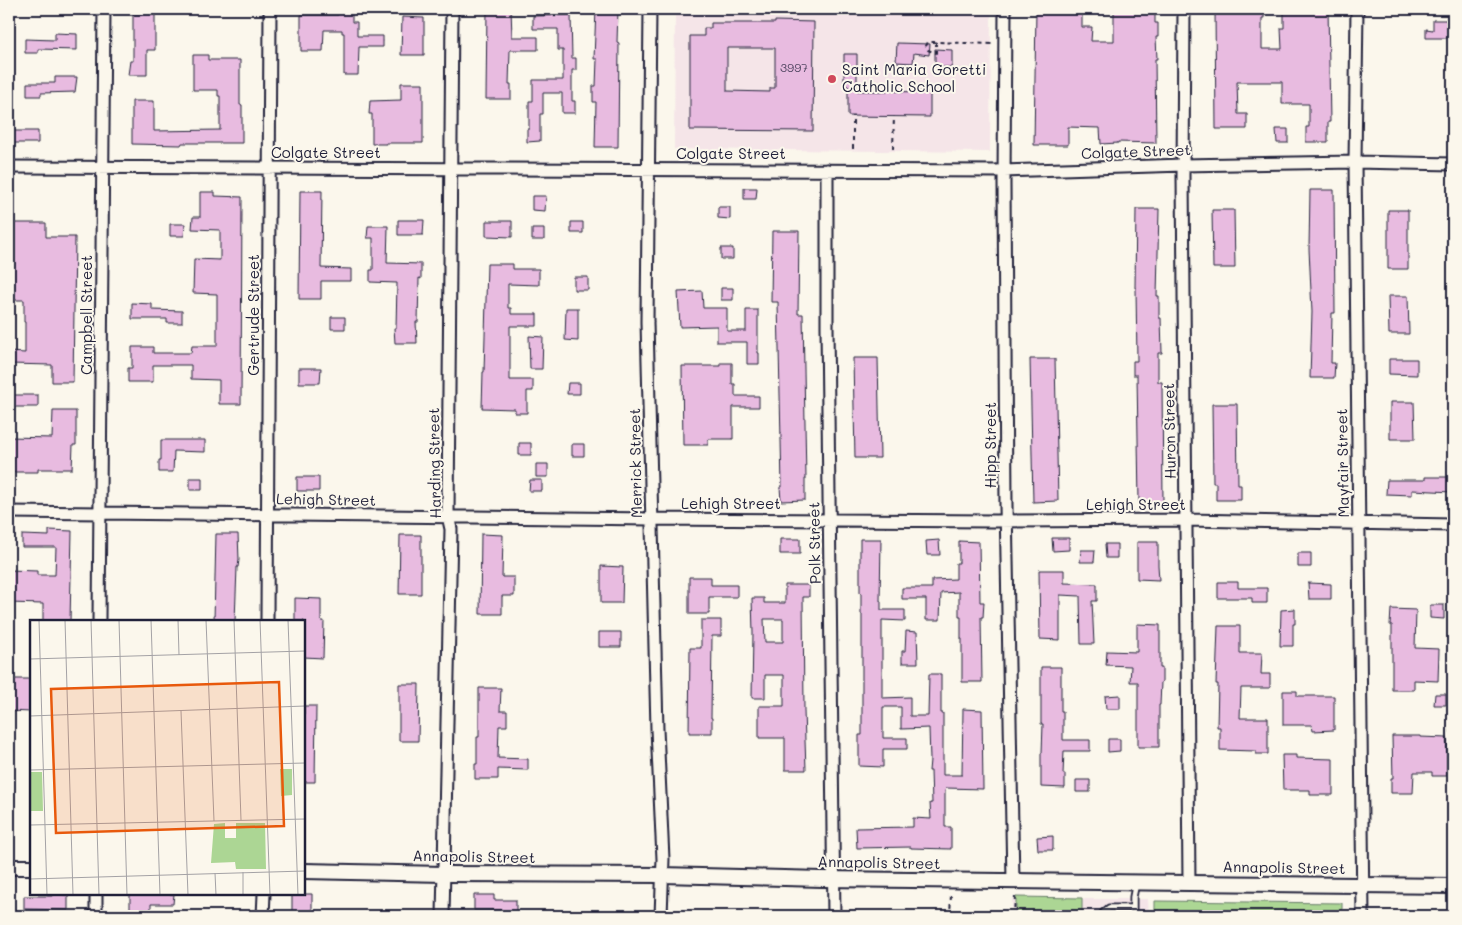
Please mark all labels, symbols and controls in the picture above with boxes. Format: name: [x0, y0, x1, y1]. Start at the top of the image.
house number: 3997: [780, 59, 808, 75]
place label: Saint Maria Goretti Catholic School: [842, 59, 986, 96]
marker: Saint Maria Goretti Catholic School: [826, 73, 838, 85]
street label: Colgate Street: [1081, 139, 1191, 163]
street label: Colgate Street: [271, 142, 381, 162]
street label: Colgate Street: [676, 143, 786, 163]
street label: Gertrude Street: [243, 254, 263, 376]
street label: Campbell Street: [76, 255, 96, 375]
street label: Huron Street: [1158, 383, 1180, 479]
street label: Hipp Street: [980, 402, 1000, 488]
street label: Harding Street: [423, 407, 445, 519]
street label: Merrick Street: [624, 408, 646, 518]
street label: Mayfair Street: [1331, 408, 1353, 518]
street label: Lehigh Street: [276, 488, 376, 510]
street label: Lehigh Street: [681, 493, 781, 513]
street label: Lehigh Street: [1086, 494, 1186, 514]
street label: Polk Street: [803, 502, 825, 584]
inset map: [30, 620, 305, 895]
street label: Annapolis Street: [413, 845, 536, 867]
street label: Annapolis Street: [818, 851, 941, 873]
street label: Annapolis Street: [1223, 856, 1346, 878]

